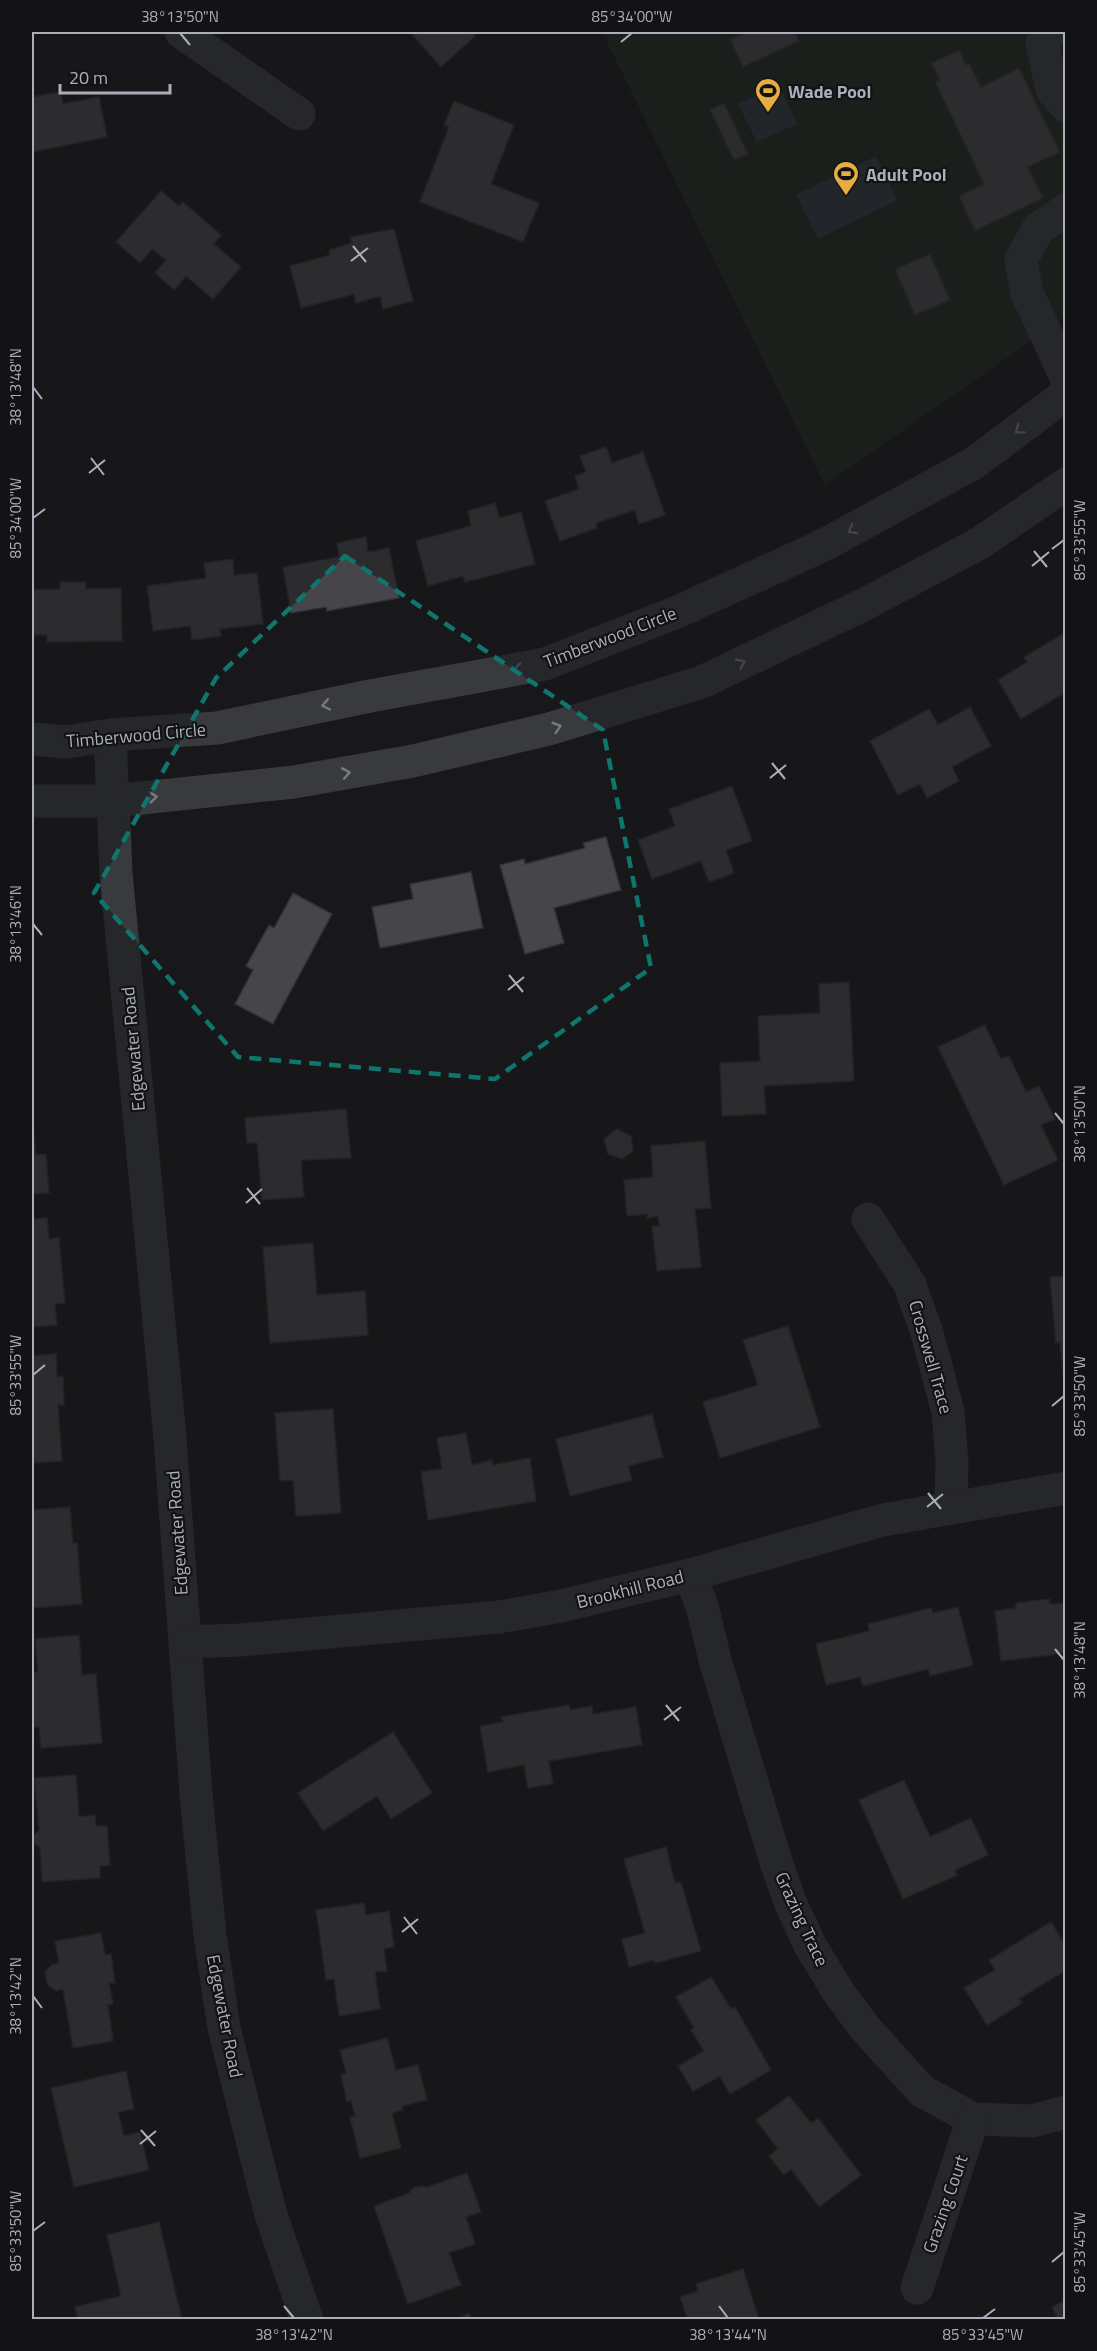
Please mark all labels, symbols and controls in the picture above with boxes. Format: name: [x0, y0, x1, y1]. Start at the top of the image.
text: 38°13'50"N: [141, 5, 219, 28]
text: 85°34'00"W: [592, 5, 672, 28]
scale bar: [60, 57, 170, 95]
text: 20 m: [69, 64, 108, 91]
sports icon: Wade Pool: [753, 76, 783, 114]
place label: Wade Pool: [788, 78, 871, 105]
sports icon: Adult Pool: [831, 159, 861, 197]
place label: Adult Pool: [866, 161, 947, 188]
text: 38°13'48"N: [4, 348, 27, 426]
one-way arrow: [1014, 422, 1025, 433]
text: 85°34'00"W: [4, 478, 27, 558]
text: 85°33'55"W: [1068, 500, 1091, 580]
one-way arrow: [848, 523, 858, 534]
street label: Timberwood Circle: [540, 599, 680, 675]
one-way arrow: [735, 659, 746, 671]
one-way arrow: [513, 662, 523, 675]
one-way arrow: [321, 698, 331, 711]
street label: Timberwood Circle: [65, 715, 207, 755]
one-way arrow: [551, 722, 562, 734]
one-way arrow: [341, 767, 351, 780]
one-way arrow: [148, 791, 157, 804]
text: 38°13'46"N: [4, 885, 27, 963]
street label: Edgewater Road: [114, 986, 152, 1112]
text: 38°13'50"N: [1068, 1085, 1091, 1163]
street label: Crosswell Trace: [902, 1297, 960, 1417]
text: 85°33'55"W: [4, 1335, 27, 1415]
text: 85°33'50"W: [1068, 1356, 1091, 1436]
street label: Edgewater Road: [159, 1470, 195, 1596]
street label: Brookhill Road: [574, 1563, 686, 1615]
text: 38°13'48"N: [1068, 1621, 1091, 1699]
street label: Grazing Trace: [768, 1867, 836, 1971]
street label: Edgewater Road: [200, 1952, 250, 2080]
text: 38°13'42"N: [4, 1957, 27, 2035]
street label: Grazing Court: [916, 2150, 975, 2257]
text: 85°33'50"W: [4, 2191, 27, 2271]
text: 85°33'45"W: [1068, 2212, 1091, 2292]
text: 38°13'42"N: [255, 2323, 333, 2346]
text: 38°13'44"N: [689, 2323, 767, 2346]
text: 85°33'45"W: [943, 2323, 1023, 2346]

